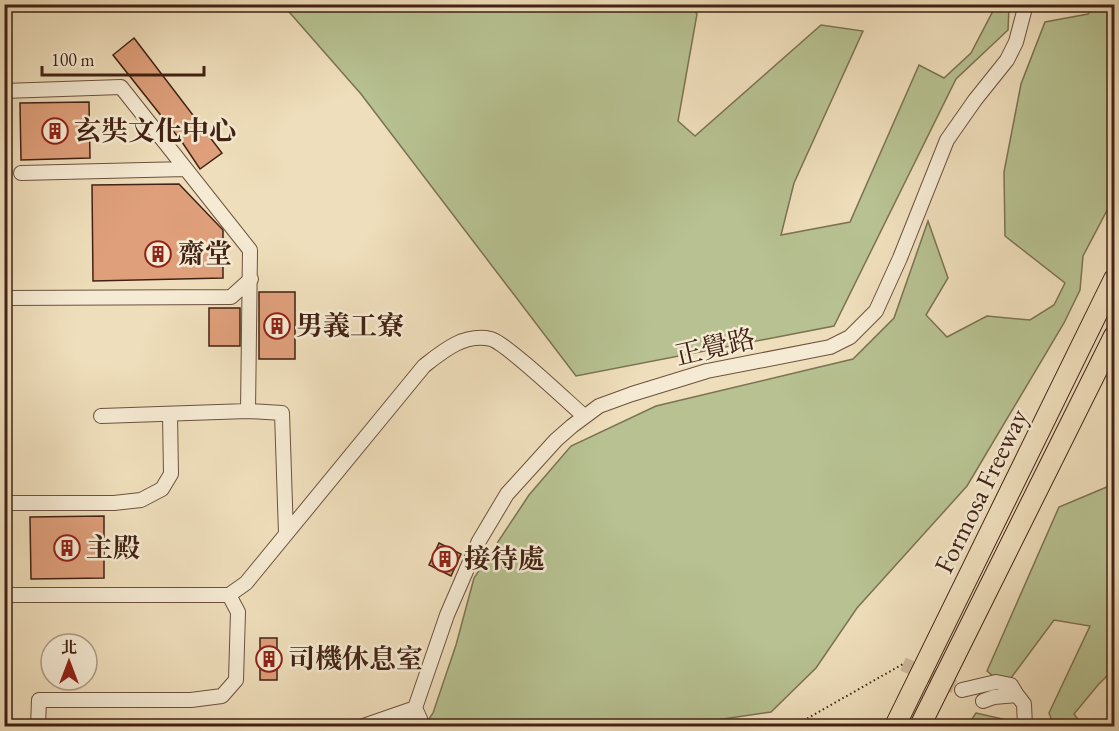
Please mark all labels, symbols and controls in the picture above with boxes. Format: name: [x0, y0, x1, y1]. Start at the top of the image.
scale bar: [42, 39, 204, 77]
text: 100 m: [51, 48, 95, 71]
place label: 玄奘文化中心: [74, 113, 236, 148]
building icon: 玄奘文化中心: [40, 116, 70, 146]
place label: 齋堂: [178, 236, 232, 271]
building icon: 齋堂: [143, 239, 173, 269]
place label: 男義工寮: [296, 308, 404, 343]
building icon: 男義工寮: [262, 311, 292, 341]
street label: 正覺路: [671, 320, 758, 373]
street label: Formosa Freeway: [926, 403, 1036, 579]
place label: 主殿: [86, 530, 140, 565]
building icon: 主殿: [52, 533, 82, 563]
place label: 接待處: [464, 541, 545, 576]
building icon: 接待處: [430, 544, 460, 574]
north arrow: [39, 632, 99, 692]
text: 北: [61, 637, 77, 658]
place label: 司機休息室: [288, 641, 423, 676]
building icon: 司機休息室: [254, 644, 284, 674]

